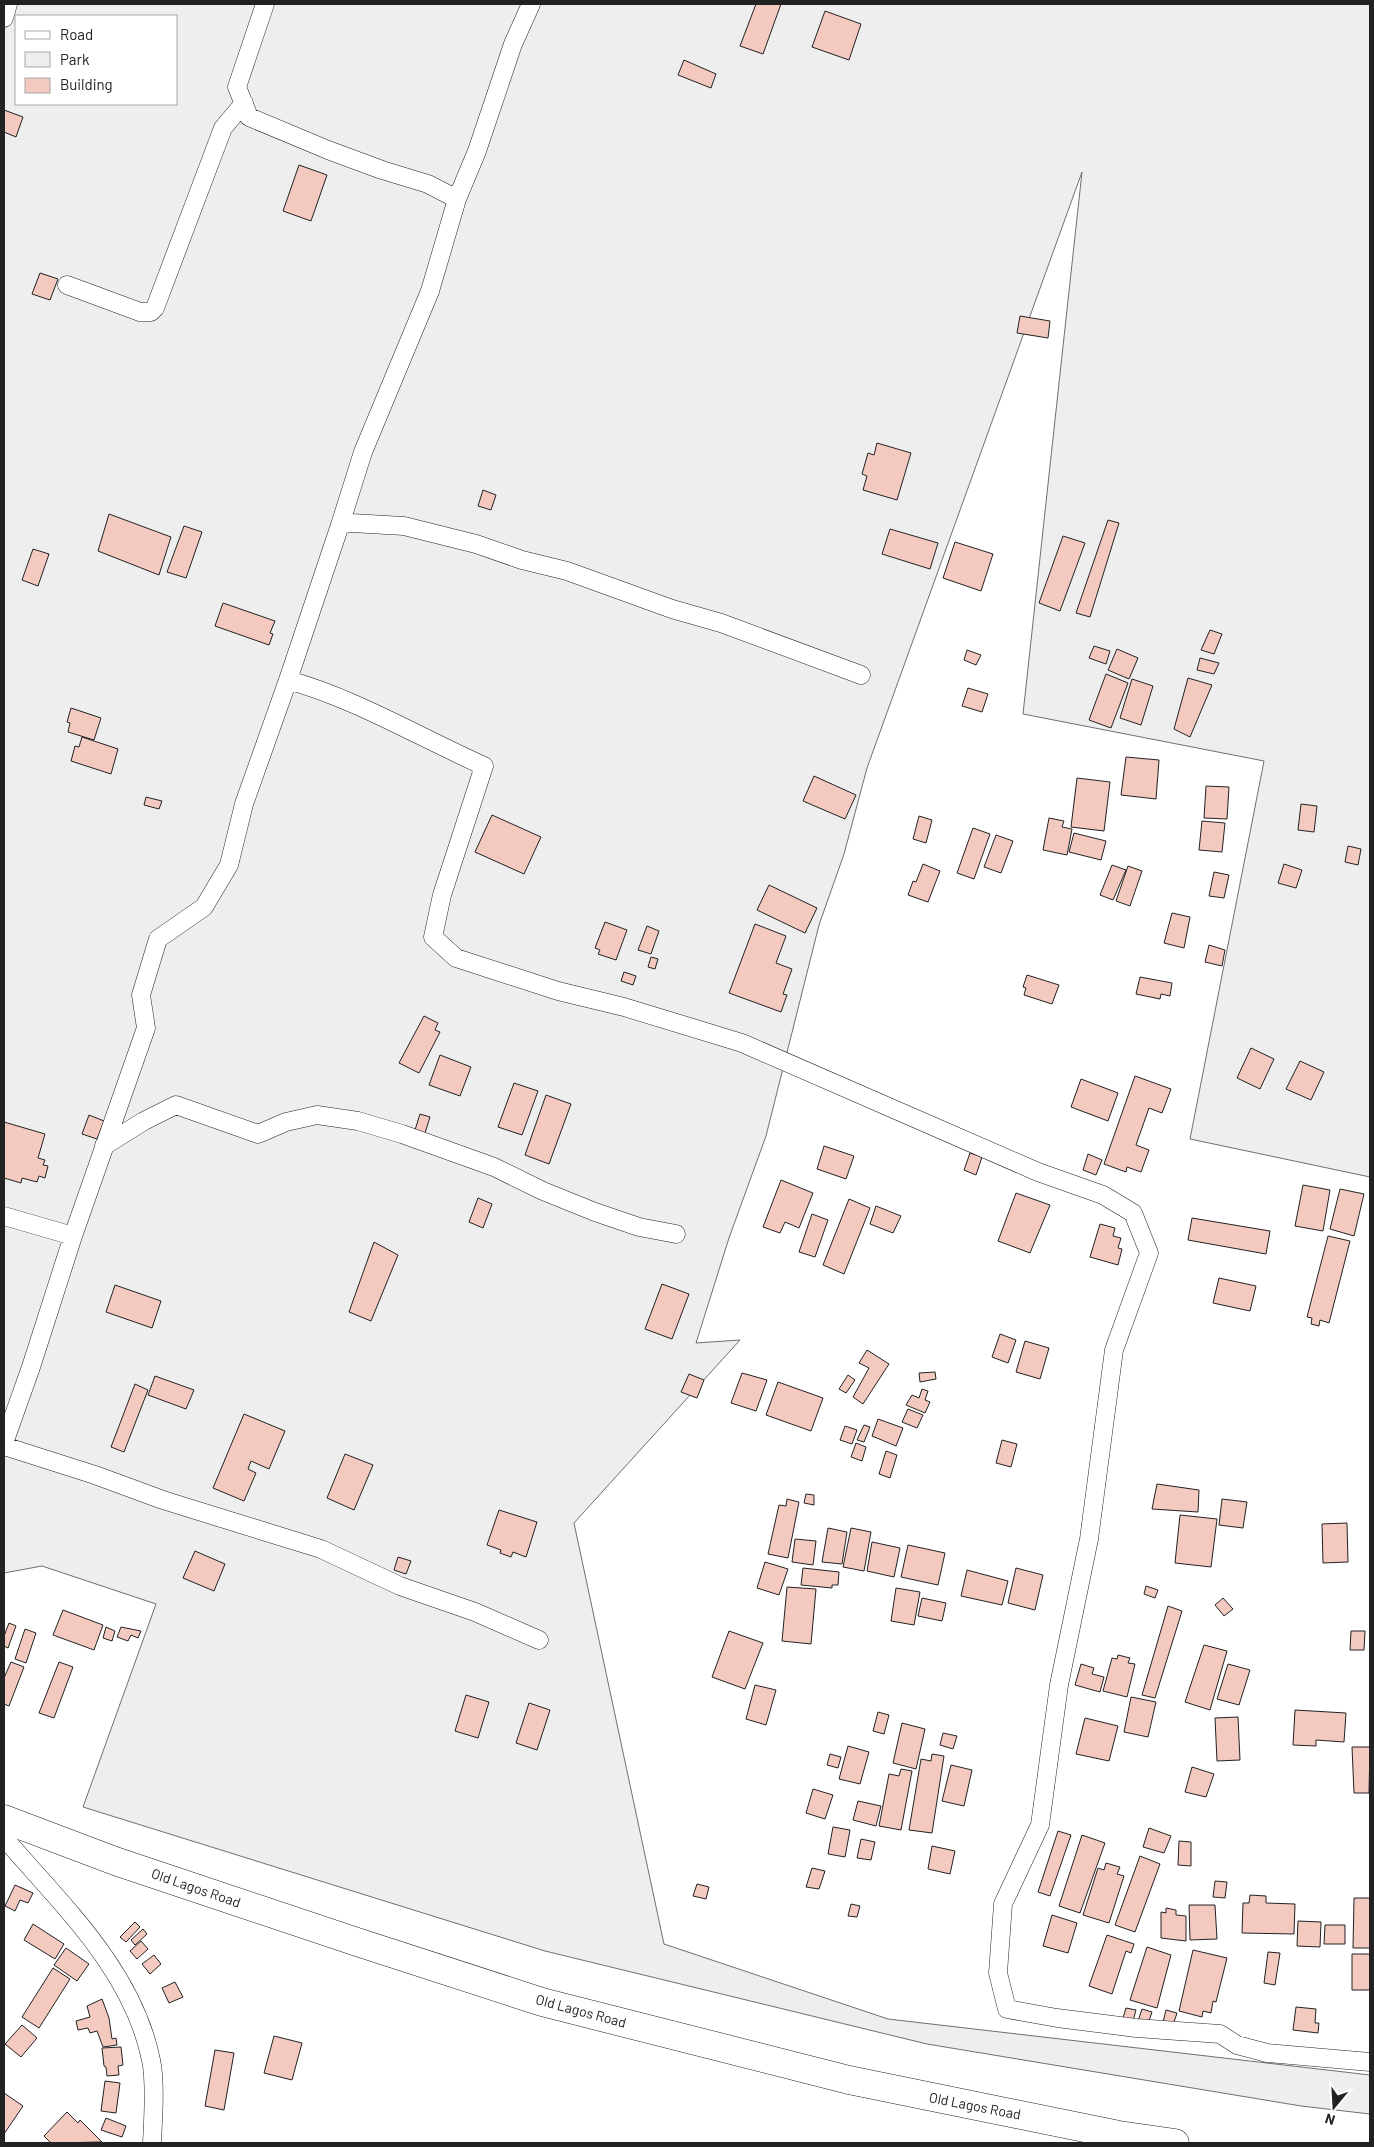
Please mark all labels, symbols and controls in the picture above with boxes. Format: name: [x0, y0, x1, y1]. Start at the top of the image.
legend: [15, 15, 178, 105]
text: Road: [60, 25, 93, 43]
text: Park: [60, 50, 90, 68]
text: Building: [60, 75, 113, 93]
street label: Old Lagos Road: [149, 1864, 243, 1911]
street label: Old Lagos Road: [534, 1990, 628, 2031]
north arrow: [1309, 2082, 1359, 2132]
street label: Old Lagos Road: [928, 2088, 1022, 2123]
text: N: [1323, 2110, 1337, 2129]

